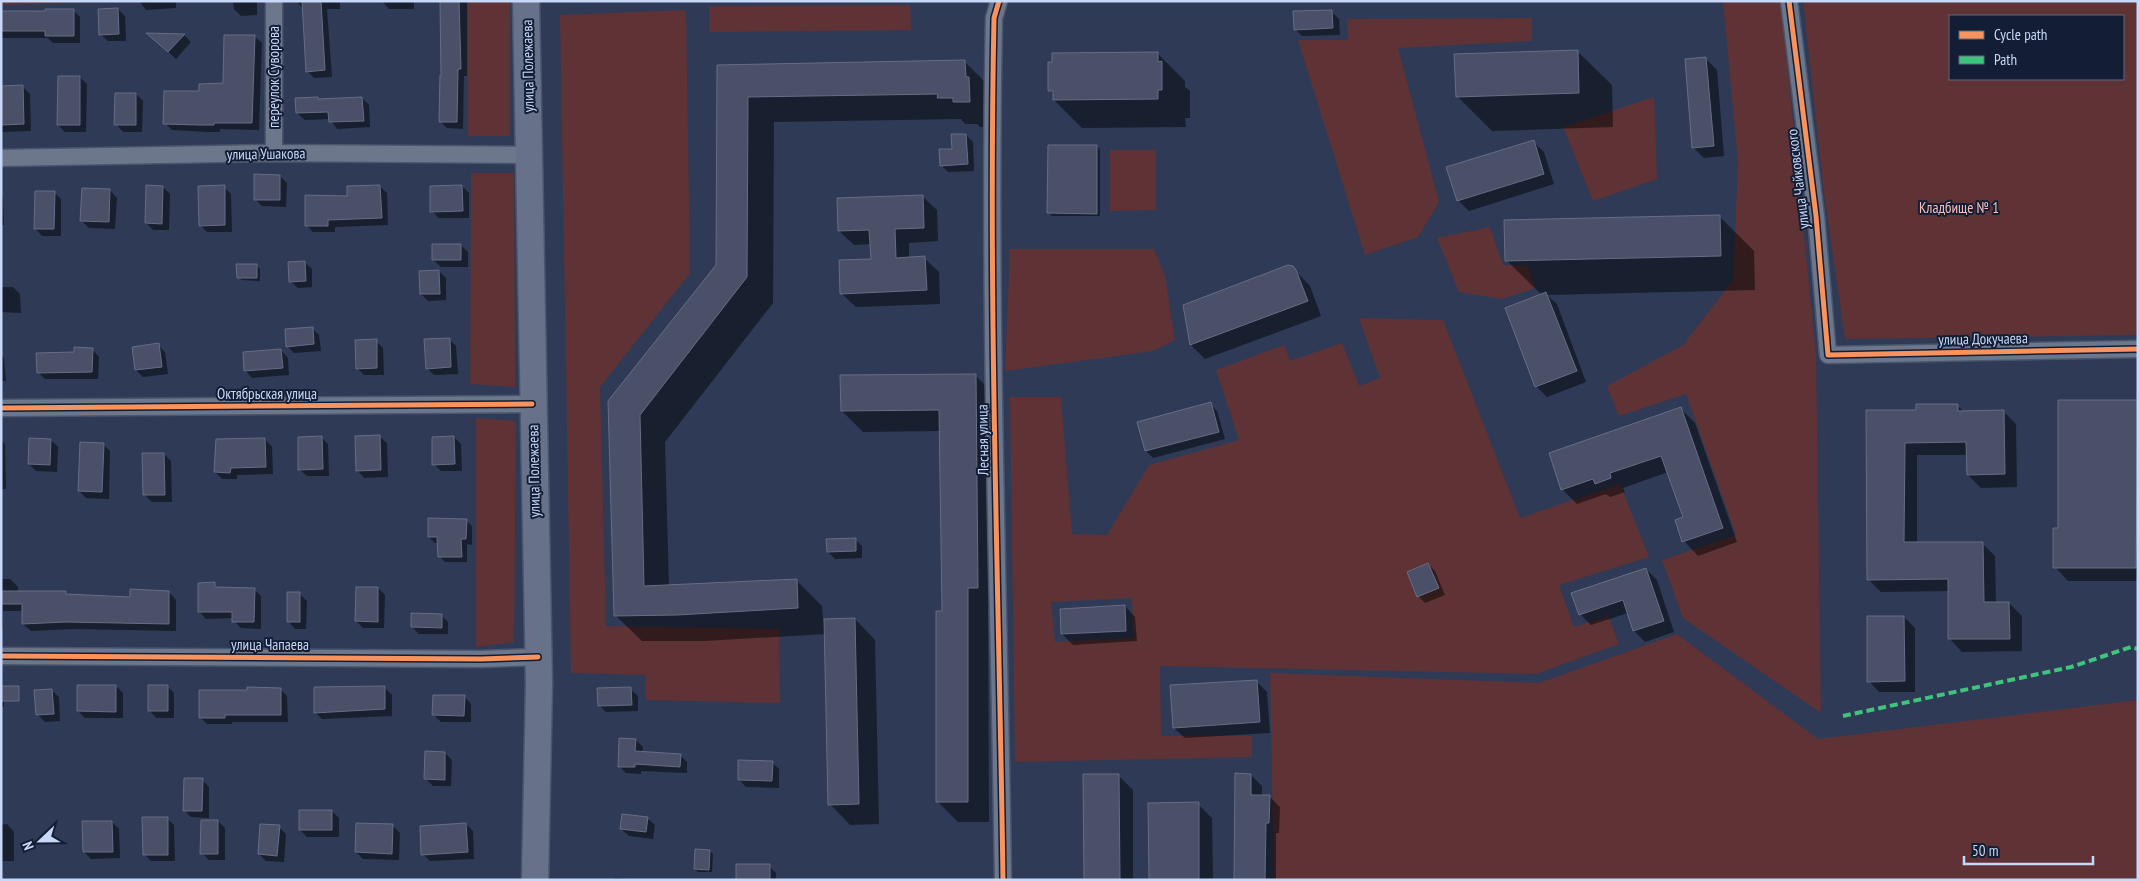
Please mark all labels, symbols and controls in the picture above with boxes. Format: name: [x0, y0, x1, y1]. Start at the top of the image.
legend: [1949, 15, 2124, 80]
street label: улица Полежаева: [517, 19, 538, 113]
text: Cycle path: [1994, 25, 2047, 44]
street label: переулок Суворова: [264, 26, 283, 128]
text: Path: [1994, 50, 2017, 69]
street label: улица Чайковского: [1782, 128, 1813, 230]
street label: улица Ушакова: [226, 143, 306, 164]
park label: Кладбище № 1: [1919, 198, 1999, 217]
street label: улица Докучаева: [1938, 328, 2028, 349]
street label: Октябрьская улица: [217, 384, 317, 403]
street label: Лесная улица: [972, 404, 993, 477]
street label: улица Полежаева: [523, 424, 544, 518]
street label: улица Чапаева: [231, 635, 309, 654]
north arrow: [15, 816, 65, 866]
scale bar: [1964, 834, 2093, 866]
text: N: [18, 839, 38, 853]
text: 50 m: [1972, 841, 1998, 860]

